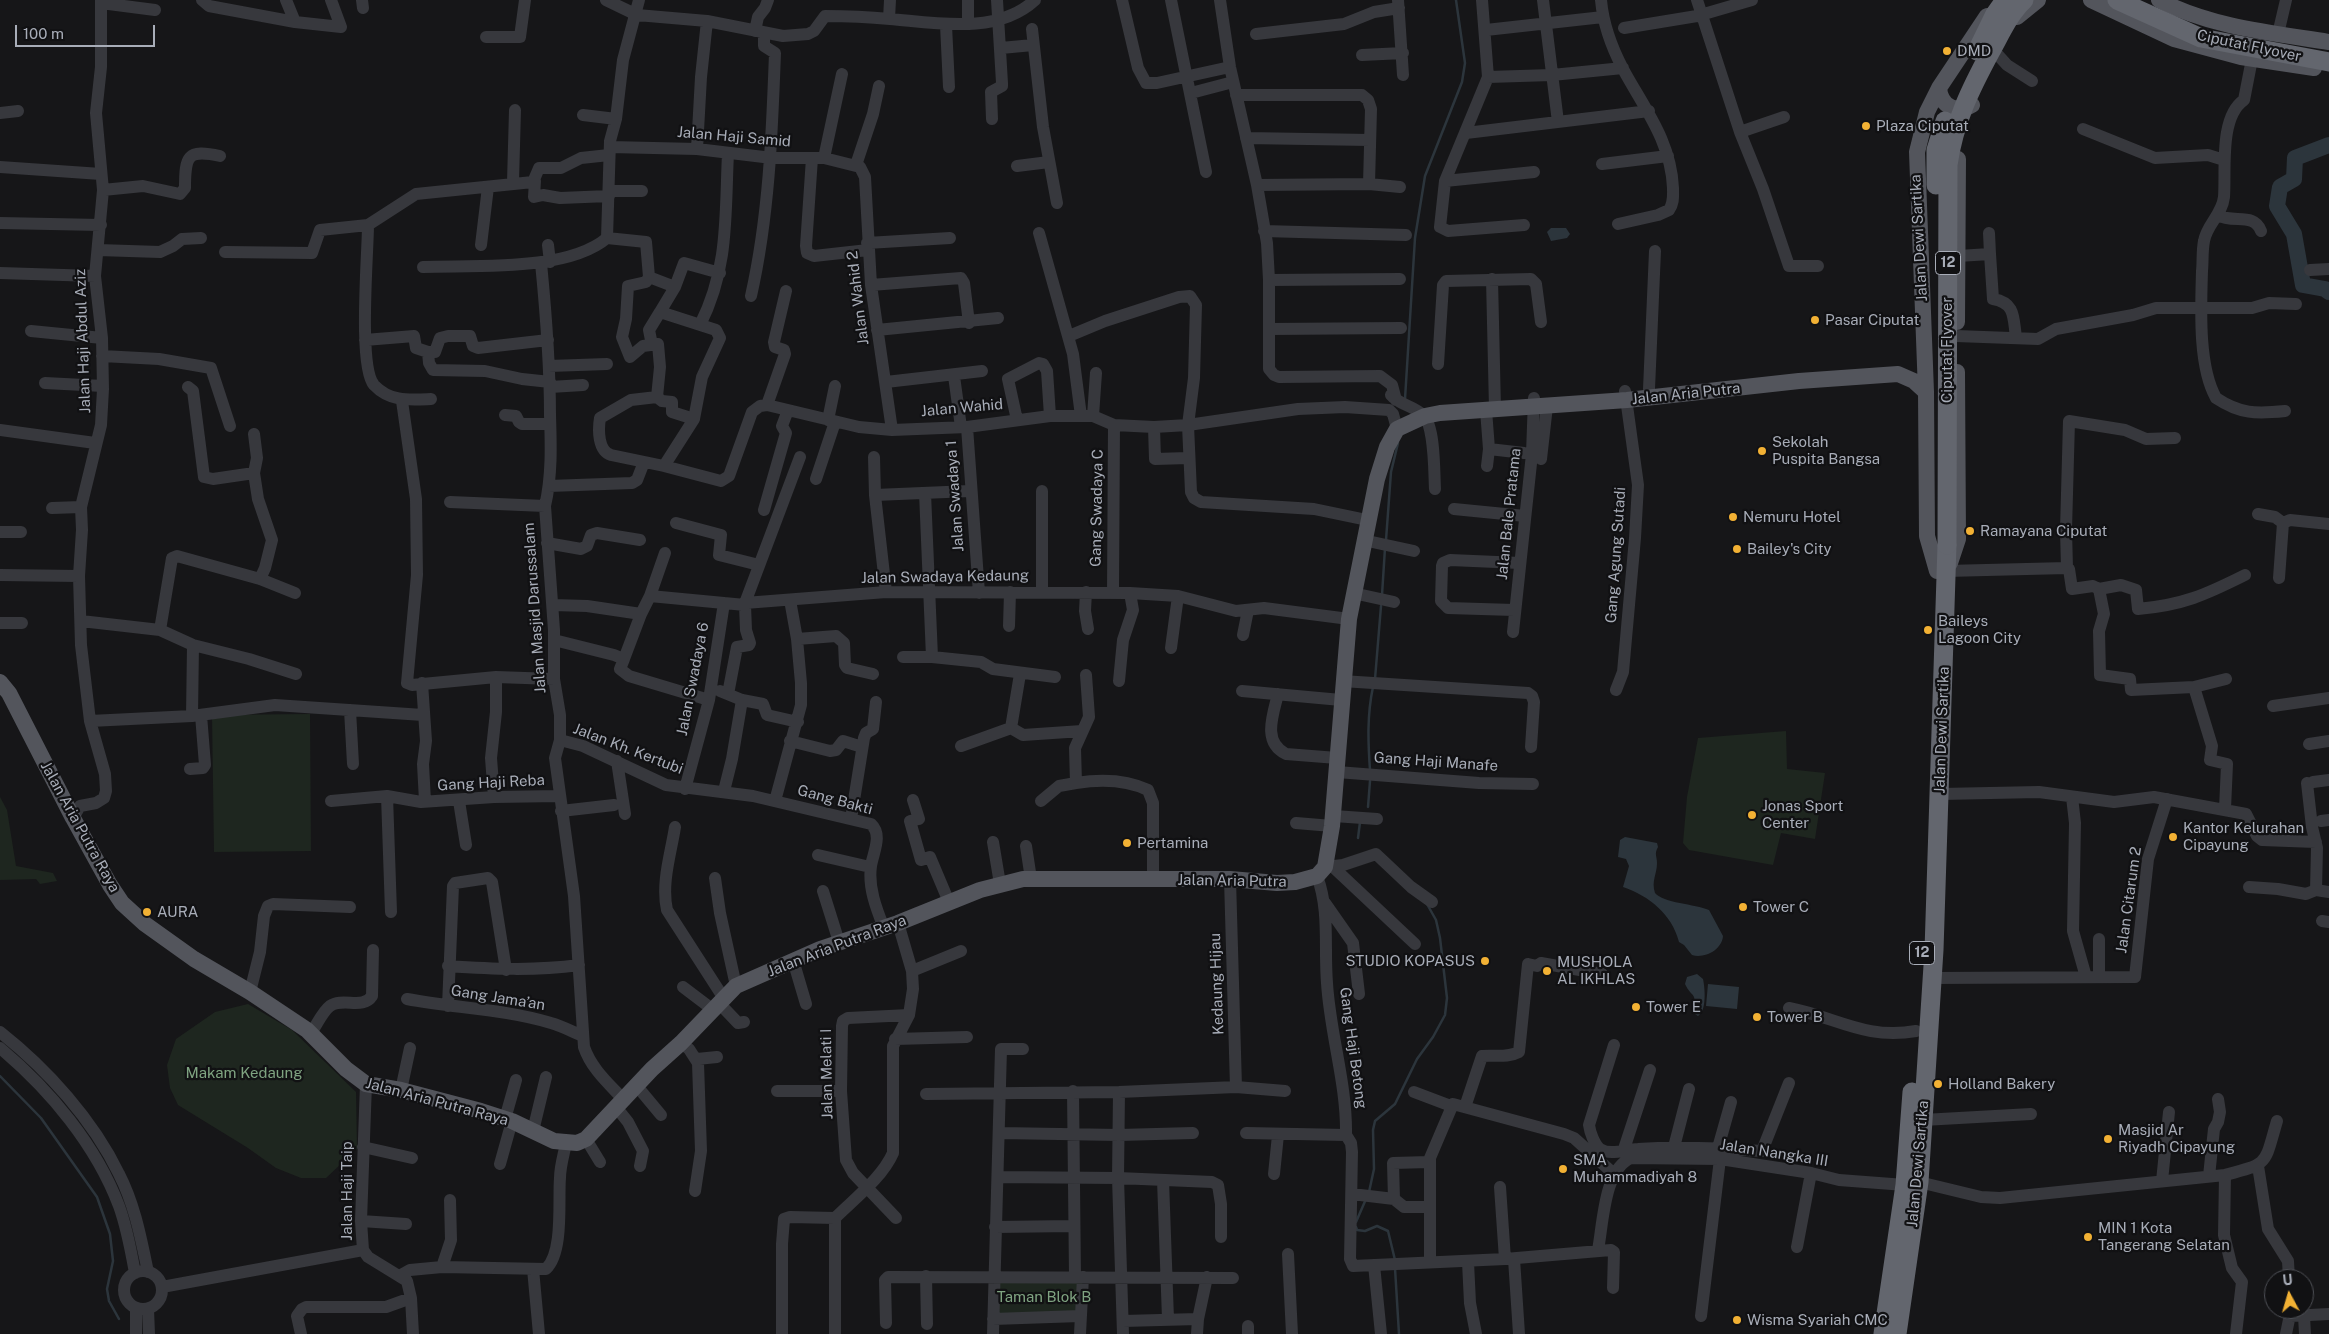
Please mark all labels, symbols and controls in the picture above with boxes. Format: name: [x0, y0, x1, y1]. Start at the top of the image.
scale bar: [18, 15, 158, 47]
text: 100 m: [23, 25, 64, 42]
street label: Ciputat Flyover: [2195, 26, 2303, 66]
place label: DMD: [1957, 42, 1991, 60]
marker: DMD: [1941, 45, 1953, 57]
place label: Plaza Ciputat: [1876, 117, 1969, 135]
marker: Plaza Ciputat: [1860, 120, 1872, 132]
street label: Jalan Haji Samid: [676, 123, 792, 151]
street label: Jalan Dewi Sartika: [1907, 174, 1931, 302]
street label: Jalan Wahid 2: [843, 250, 873, 346]
road number: 12: [1936, 252, 1960, 274]
street label: Jalan Haji Abdul Aziz: [71, 268, 95, 414]
street label: Ciputat Flyover: [1938, 297, 1956, 403]
place label: Pasar Ciputat: [1825, 311, 1919, 329]
marker: Pasar Ciputat: [1809, 314, 1821, 326]
street label: Jalan Aria Putra: [1631, 379, 1741, 409]
street label: Jalan Wahid: [920, 395, 1004, 421]
place label: Sekolah Puspita Bangsa: [1772, 433, 1880, 468]
street label: Jalan Swadaya 1: [942, 439, 968, 553]
marker: Sekolah Puspita Bangsa: [1756, 445, 1768, 457]
street label: Jalan Bale Pratama: [1493, 447, 1525, 581]
street label: Gang Swadaya C: [1087, 449, 1107, 567]
street label: Gang Agung Sutadi: [1602, 486, 1630, 624]
place label: Nemuru Hotel: [1743, 508, 1841, 526]
marker: Nemuru Hotel: [1727, 511, 1739, 523]
street label: Jalan Masjid Darussalam: [520, 522, 550, 694]
place label: Ramayana Ciputat: [1980, 522, 2107, 540]
marker: Ramayana Ciputat: [1964, 525, 1976, 537]
place label: Bailey's City: [1747, 540, 1832, 558]
marker: Bailey's City: [1731, 543, 1743, 555]
street label: Jalan Swadaya Kedaung: [861, 567, 1029, 587]
place label: Baileys Lagoon City: [1938, 612, 2021, 647]
street label: Jalan Swadaya 6: [673, 621, 713, 737]
marker: Baileys Lagoon City: [1922, 624, 1934, 636]
street label: Jalan Dewi Sartika: [1931, 666, 1953, 794]
street label: Jalan Kh. Kertubi: [571, 720, 685, 778]
street label: Gang Haji Manafe: [1373, 749, 1499, 775]
street label: Jalan Aria Putra Raya: [36, 758, 124, 896]
street label: Gang Haji Reba: [437, 771, 545, 795]
street label: Gang Bakti: [795, 781, 875, 819]
place label: Jonas Sport Center: [1762, 797, 1843, 832]
marker: Jonas Sport Center: [1746, 809, 1758, 821]
place label: Kantor Kelurahan Cipayung: [2183, 819, 2304, 854]
marker: Kantor Kelurahan Cipayung: [2167, 831, 2179, 843]
place label: Pertamina: [1137, 834, 1208, 852]
marker: Pertamina: [1121, 837, 1133, 849]
street label: Jalan Citarum 2: [2113, 846, 2145, 954]
street label: Jalan Aria Putra: [1177, 871, 1287, 891]
place label: Tower C: [1753, 898, 1809, 916]
marker: Tower C: [1737, 901, 1749, 913]
place label: AURA: [157, 903, 198, 921]
marker: AURA: [141, 906, 153, 918]
street label: Jalan Aria Putra Raya: [765, 911, 909, 981]
street label: Kedaung Hijau: [1206, 933, 1228, 1035]
road number: 12: [1910, 941, 1934, 964]
place label: STUDIO KOPASUS: [1346, 952, 1475, 970]
place label: MUSHOLA AL IKHLAS: [1557, 953, 1635, 988]
marker: STUDIO KOPASUS: [1479, 955, 1491, 967]
marker: MUSHOLA AL IKHLAS: [1541, 965, 1553, 977]
street label: Gang Jama’an: [450, 982, 546, 1014]
street label: Gang Haji Betong: [1336, 986, 1370, 1110]
place label: Tower E: [1646, 998, 1701, 1016]
marker: Tower E: [1630, 1001, 1642, 1013]
place label: Tower B: [1767, 1008, 1823, 1026]
marker: Tower B: [1751, 1011, 1763, 1023]
street label: Jalan Melati I: [817, 1028, 837, 1120]
park label: Makam Kedaung: [185, 1064, 303, 1082]
street label: Jalan Aria Putra Raya: [364, 1074, 510, 1130]
place label: Holland Bakery: [1948, 1075, 2055, 1093]
marker: Holland Bakery: [1932, 1078, 1944, 1090]
street label: Jalan Dewi Sartika: [1903, 1100, 1933, 1228]
place label: Masjid Ar Riyadh Cipayung: [2118, 1121, 2235, 1156]
marker: Masjid Ar Riyadh Cipayung: [2102, 1133, 2114, 1145]
street label: Jalan Nangka III: [1718, 1136, 1830, 1170]
street label: Jalan Haji Taip: [338, 1141, 356, 1241]
place label: SMA Muhammadiyah 8: [1573, 1151, 1697, 1186]
marker: SMA Muhammadiyah 8: [1557, 1163, 1569, 1175]
place label: MIN 1 Kota Tangerang Selatan: [2098, 1219, 2230, 1254]
marker: MIN 1 Kota Tangerang Selatan: [2082, 1231, 2094, 1243]
north arrow: [2264, 1269, 2314, 1319]
text: U: [2282, 1272, 2293, 1289]
park label: Taman Blok B: [997, 1288, 1091, 1306]
place label: Wisma Syariah CMC: [1747, 1311, 1888, 1329]
marker: Wisma Syariah CMC: [1731, 1314, 1743, 1326]

